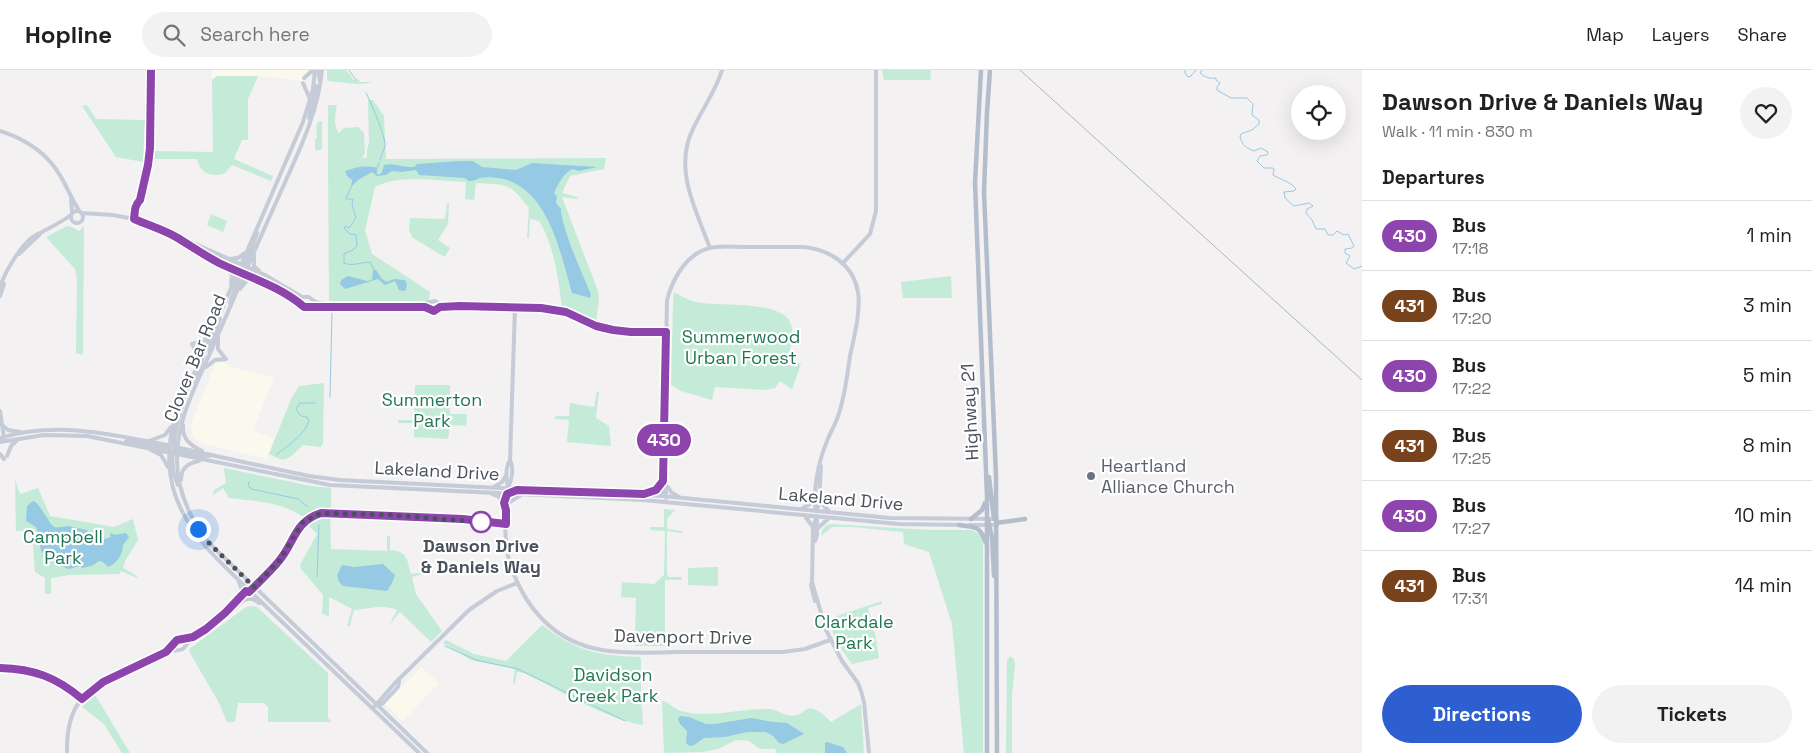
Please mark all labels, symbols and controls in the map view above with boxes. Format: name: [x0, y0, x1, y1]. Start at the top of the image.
search box: [142, 12, 492, 57]
text: Hopline: [25, 19, 112, 50]
icon: search: [160, 21, 188, 49]
text: Search here: [200, 22, 310, 47]
text: Map: [1586, 23, 1624, 46]
text: Layers: [1652, 23, 1709, 46]
text: Share: [1737, 23, 1787, 46]
map controls: [1291, 85, 1346, 140]
button: locate: [1291, 85, 1346, 140]
text: Dawson Drive & Daniels Way: [1382, 86, 1703, 117]
button: heart: [1740, 87, 1792, 139]
text: Walk · 11 min · 830 m: [1382, 121, 1533, 142]
text: Departures: [1382, 165, 1485, 190]
text: Bus: [1452, 213, 1486, 238]
text: 1 min: [1747, 223, 1792, 248]
text: 430: [1392, 224, 1427, 247]
text: 17:18: [1452, 238, 1488, 259]
text: Bus: [1452, 283, 1486, 308]
street label: Clover Bar Road: [158, 290, 231, 425]
text: 3 min: [1743, 293, 1792, 318]
text: 431: [1394, 294, 1425, 317]
text: 17:20: [1452, 308, 1492, 329]
park label: Summerwood Urban Forest: [682, 325, 800, 369]
text: Bus: [1452, 353, 1486, 378]
street label: Highway 21: [955, 363, 984, 461]
text: 5 min: [1743, 363, 1792, 388]
text: 430: [1392, 364, 1427, 387]
text: 17:22: [1452, 378, 1491, 399]
park label: Summerton Park: [382, 388, 482, 432]
text: Bus: [1452, 423, 1486, 448]
line badge: 430: [635, 424, 693, 456]
text: 430: [647, 428, 681, 451]
text: 8 min: [1743, 433, 1792, 458]
text: 431: [1394, 434, 1425, 457]
text: 17:25: [1452, 448, 1491, 469]
place label: Heartland Alliance Church: [1101, 454, 1235, 498]
street label: Lakeland Drive: [374, 456, 500, 485]
marker: Heartland Alliance Church: [1085, 470, 1097, 482]
street label: Lakeland Drive: [778, 482, 904, 515]
text: Bus: [1452, 493, 1486, 518]
text: 10 min: [1734, 503, 1792, 528]
text: 430: [1392, 504, 1427, 527]
marker: Dawson Drive & Daniels Way: [470, 511, 492, 533]
your location: [186, 517, 211, 542]
text: 17:27: [1452, 518, 1490, 539]
park label: Campbell Park: [23, 525, 103, 569]
place label: Dawson Drive & Daniels Way: [421, 534, 541, 578]
text: Bus: [1452, 563, 1486, 588]
text: 14 min: [1735, 573, 1792, 598]
text: 431: [1394, 574, 1425, 597]
text: 17:31: [1452, 588, 1488, 609]
park label: Clarkdale Park: [814, 610, 894, 654]
street label: Davenport Drive: [614, 624, 752, 649]
park label: Davidson Creek Park: [567, 663, 659, 707]
button: Directions: [1382, 685, 1582, 743]
button: Tickets: [1592, 685, 1792, 743]

